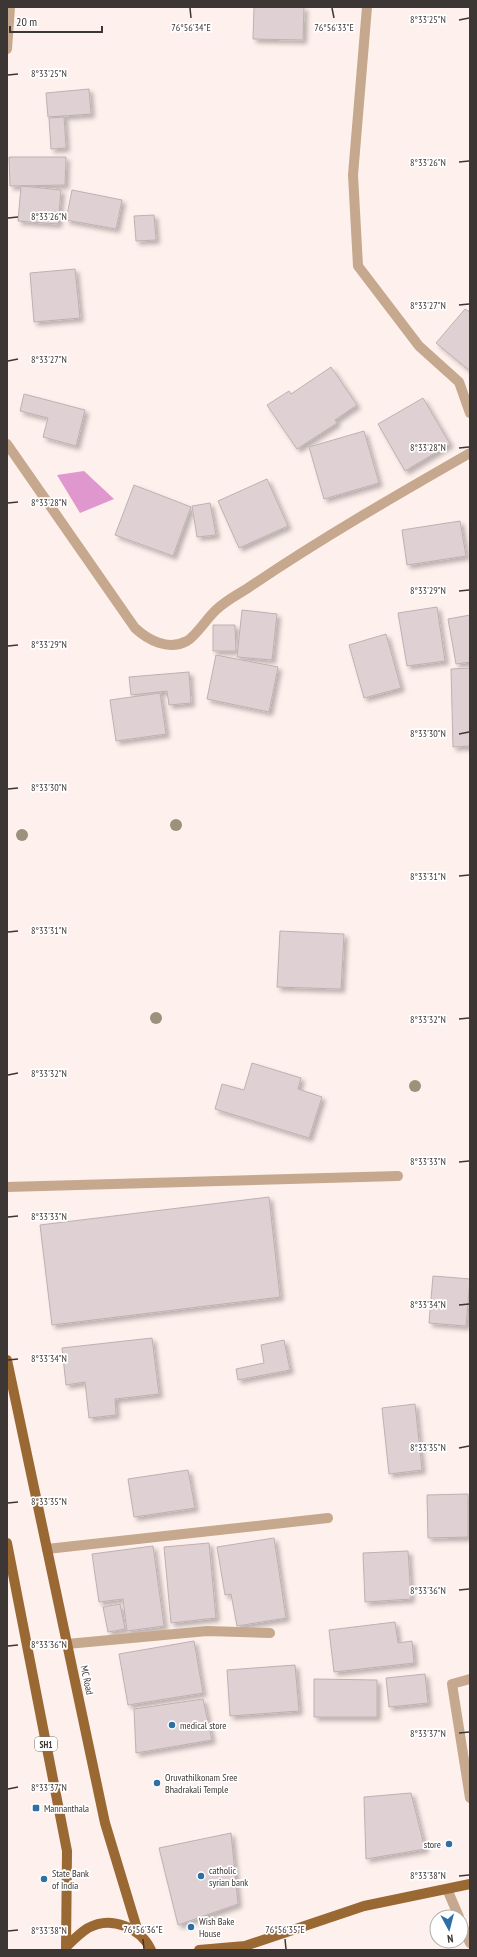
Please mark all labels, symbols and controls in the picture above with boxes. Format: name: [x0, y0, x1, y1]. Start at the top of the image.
scale bar: [10, 8, 102, 34]
text: 8°33'25"N: [410, 13, 446, 26]
text: 20 m: [16, 14, 37, 29]
text: 76°56'34"E: [171, 21, 211, 34]
text: 76°56'33"E: [314, 21, 354, 34]
text: 8°33'25"N: [31, 67, 67, 80]
text: 8°33'26"N: [410, 156, 446, 169]
text: 8°33'26"N: [31, 210, 67, 223]
text: 8°33'27"N: [410, 299, 446, 312]
text: 8°33'27"N: [31, 353, 67, 366]
text: 8°33'28"N: [410, 441, 446, 454]
text: 8°33'28"N: [31, 496, 67, 509]
text: 8°33'29"N: [410, 584, 446, 597]
text: 8°33'29"N: [31, 638, 67, 651]
text: 8°33'30"N: [410, 727, 446, 740]
text: 8°33'30"N: [31, 781, 67, 794]
text: 8°33'31"N: [410, 870, 446, 883]
text: 8°33'31"N: [31, 924, 67, 937]
text: 8°33'32"N: [410, 1013, 446, 1026]
text: 8°33'32"N: [31, 1067, 67, 1080]
text: 8°33'33"N: [410, 1155, 446, 1168]
text: 8°33'33"N: [31, 1210, 67, 1223]
text: 8°33'34"N: [410, 1298, 446, 1311]
text: 8°33'34"N: [31, 1352, 67, 1365]
text: 8°33'35"N: [410, 1441, 446, 1454]
text: 8°33'35"N: [31, 1495, 67, 1508]
text: 8°33'36"N: [410, 1584, 446, 1597]
text: 8°33'36"N: [31, 1638, 67, 1651]
street label: MC Road: [78, 1664, 96, 1696]
place label: medical store: [180, 1719, 226, 1732]
marker: medical store: [167, 1720, 177, 1730]
text: 8°33'37"N: [410, 1727, 446, 1740]
road number: SH1: [35, 1737, 57, 1751]
place label: Oruvathilkonam Sree Bhadrakali Temple: [165, 1771, 237, 1796]
marker: Oruvathilkonam Sree Bhadrakali Temple: [152, 1778, 162, 1788]
text: 8°33'37"N: [31, 1781, 67, 1794]
place label: Mannanthala: [44, 1802, 89, 1815]
marker: Mannanthala: [31, 1803, 41, 1813]
place label: store: [424, 1838, 441, 1851]
marker: store: [444, 1839, 454, 1849]
place label: catholic syrian bank: [209, 1864, 248, 1889]
place label: State Bank of India: [52, 1867, 89, 1892]
text: 8°33'38"N: [410, 1869, 446, 1882]
marker: catholic syrian bank: [196, 1871, 206, 1881]
marker: State Bank of India: [39, 1874, 49, 1884]
north arrow: [429, 1909, 469, 1949]
place label: Wish Bake House: [199, 1915, 234, 1940]
marker: Wish Bake House: [186, 1922, 196, 1932]
text: 76°56'36"E: [123, 1923, 163, 1936]
text: 76°56'35"E: [265, 1923, 305, 1936]
text: 8°33'38"N: [31, 1924, 67, 1937]
text: N: [446, 1932, 454, 1946]

